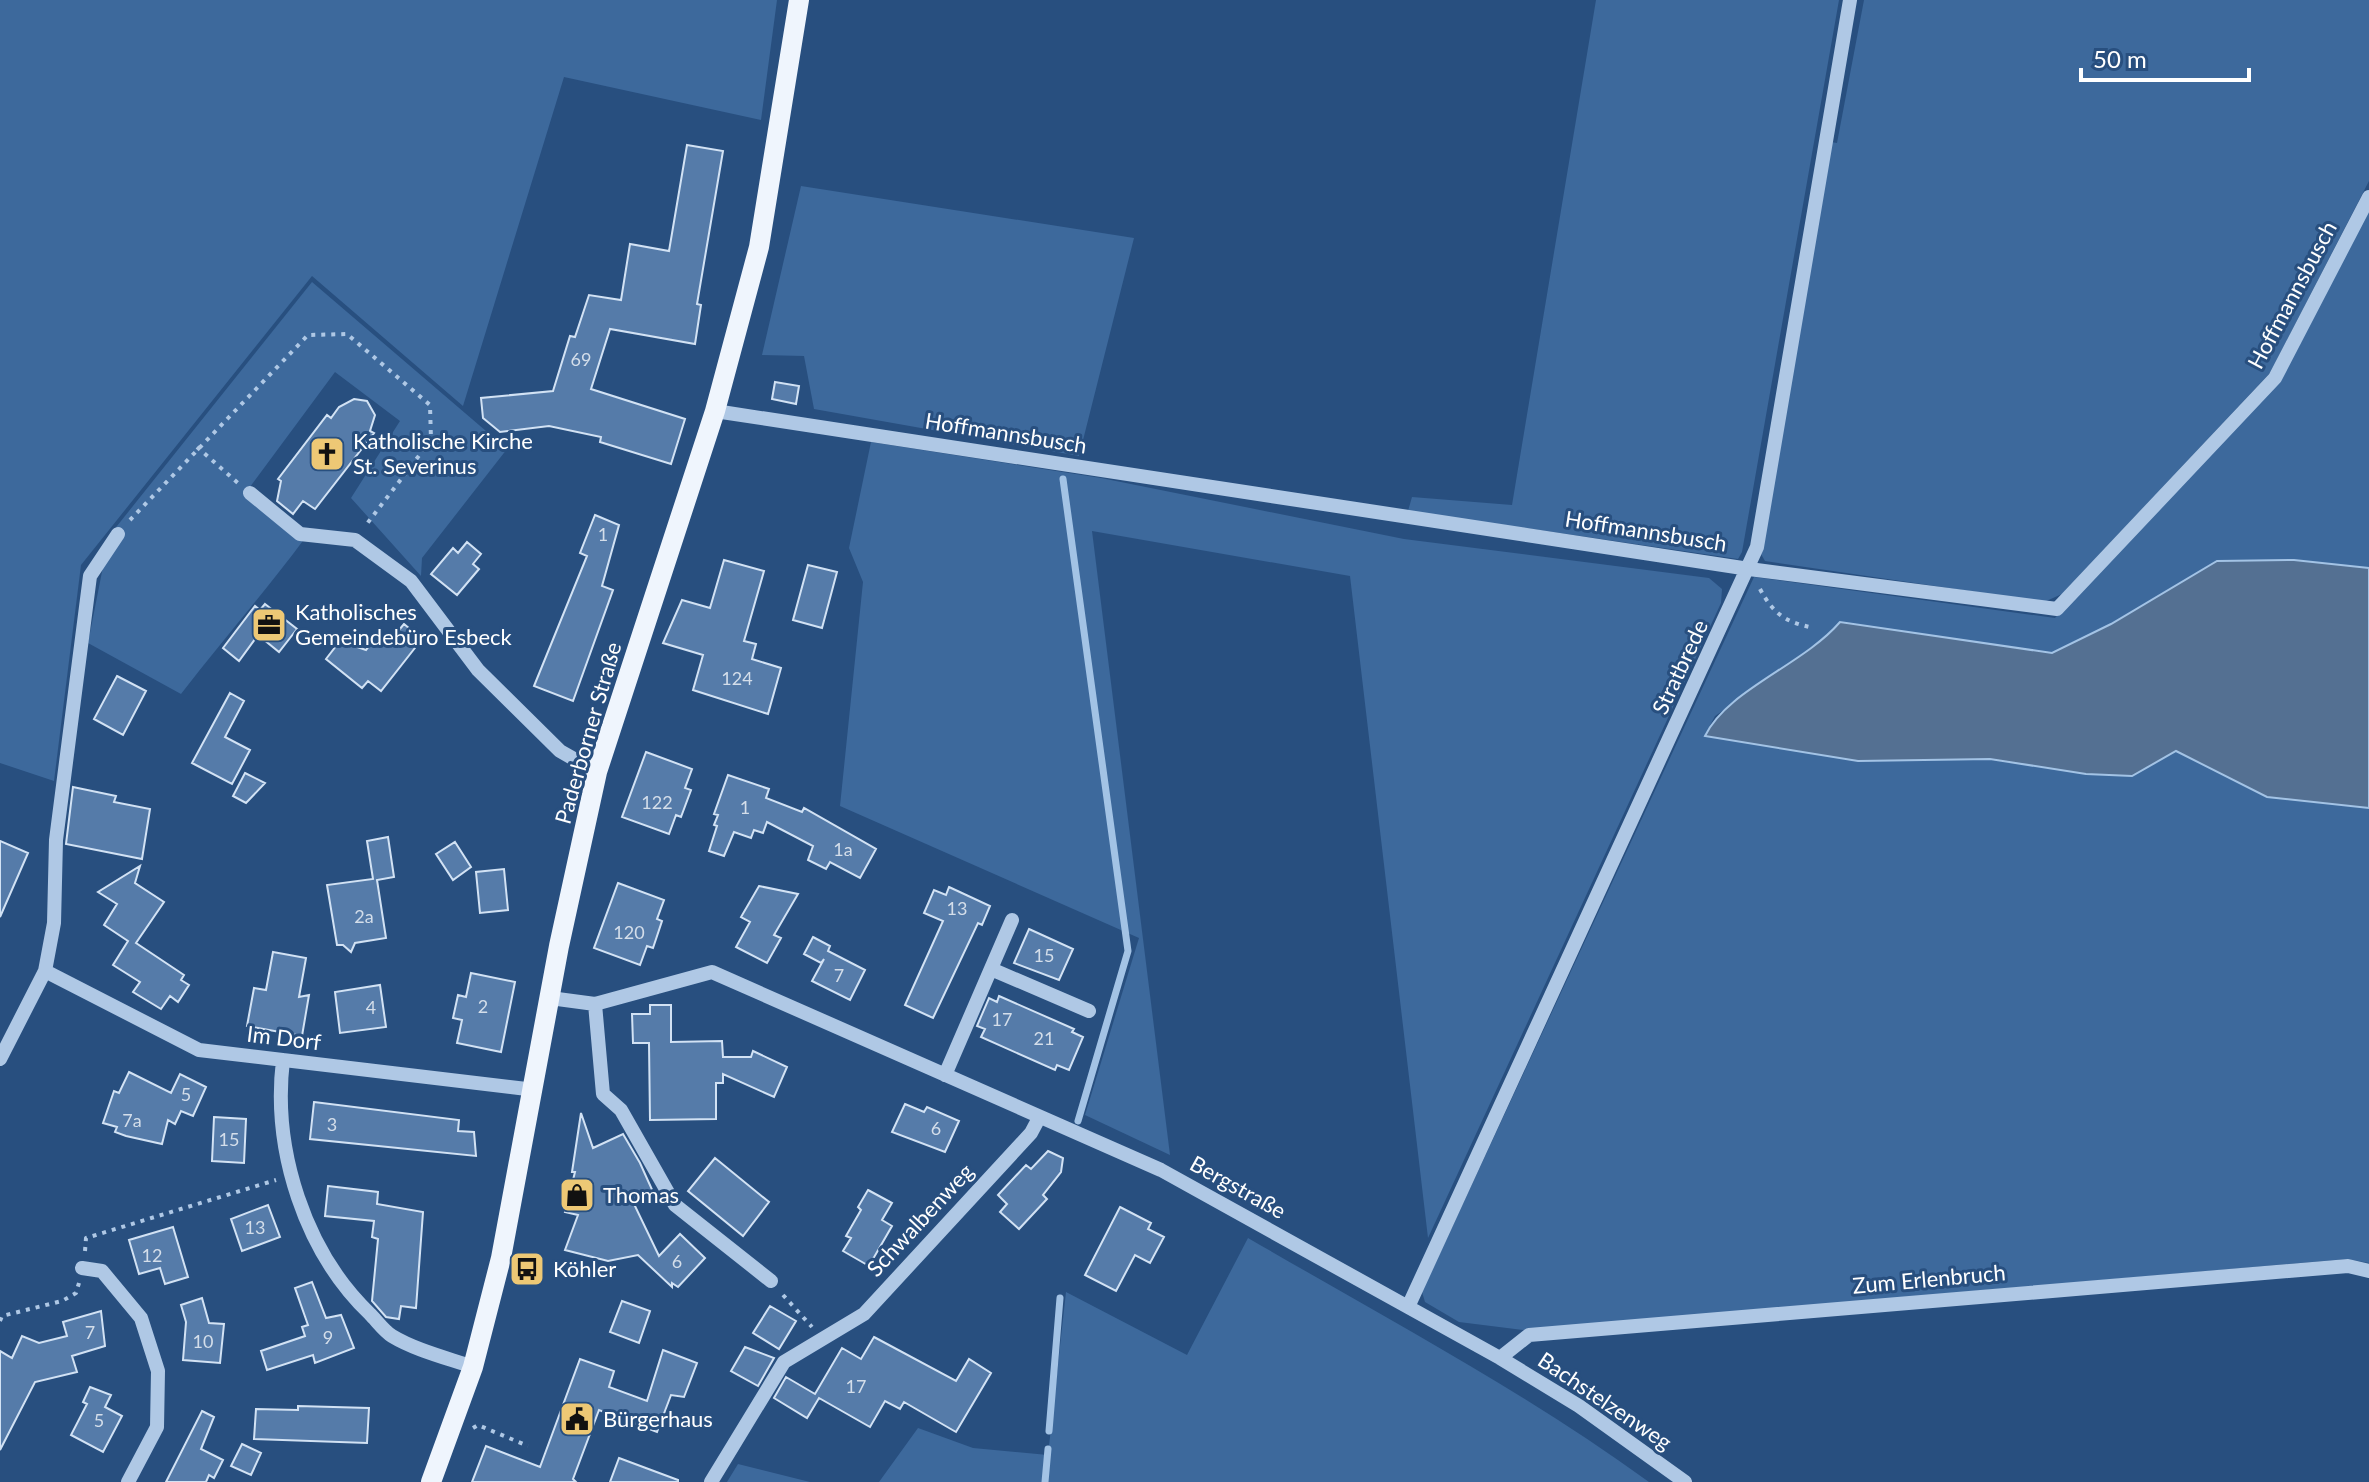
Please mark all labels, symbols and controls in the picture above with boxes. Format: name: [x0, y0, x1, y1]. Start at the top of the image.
scale bar: [2081, 32, 2249, 82]
text: 50 m: [2093, 44, 2147, 73]
street label: Hoffmannsbusch: [2241, 216, 2342, 373]
house number: 69: [571, 348, 591, 370]
street label: Hoffmannsbusch: [923, 406, 1089, 459]
place label: Katholische Kirche St. Severinus: [353, 427, 533, 479]
church icon: Katholische Kirche St. Severinus: [308, 435, 346, 473]
street label: Hoffmannsbusch: [1563, 504, 1729, 557]
house number: 1: [598, 523, 608, 545]
place label: Katholisches Gemeindebüro Esbeck: [295, 598, 513, 650]
office icon: Katholisches Gemeindebüro Esbeck: [250, 606, 288, 644]
street label: Stratbrede: [1646, 615, 1713, 718]
street label: Paderborner Straße: [549, 639, 626, 827]
house number: 124: [721, 667, 753, 689]
house number: 122: [641, 791, 673, 813]
house number: 1: [740, 796, 750, 818]
house number: 1a: [833, 838, 853, 860]
house number: 13: [947, 897, 967, 919]
house number: 2a: [354, 905, 374, 927]
house number: 120: [613, 921, 645, 943]
house number: 15: [1034, 944, 1054, 966]
house number: 7: [834, 964, 844, 986]
house number: 2: [478, 995, 488, 1017]
house number: 4: [366, 996, 376, 1018]
house number: 17: [992, 1008, 1012, 1030]
street label: Im Dorf: [245, 1020, 323, 1055]
house number: 21: [1034, 1027, 1054, 1049]
house number: 5: [181, 1083, 191, 1105]
house number: 7a: [122, 1109, 142, 1131]
house number: 3: [327, 1113, 337, 1135]
house number: 6: [931, 1117, 941, 1139]
house number: 15: [219, 1128, 239, 1150]
street label: Bergstraße: [1186, 1149, 1291, 1224]
street label: Schwalbenweg: [861, 1158, 979, 1282]
shop icon: Thomas: [558, 1176, 596, 1214]
place label: Thomas: [603, 1181, 679, 1208]
house number: 13: [245, 1216, 265, 1238]
house number: 12: [142, 1244, 162, 1266]
bus stop icon: Köhler: [508, 1250, 546, 1288]
house number: 6: [672, 1250, 682, 1272]
place label: Köhler: [553, 1255, 616, 1282]
street label: Zum Erlenbruch: [1851, 1258, 2007, 1299]
house number: 7: [85, 1321, 95, 1343]
house number: 9: [323, 1326, 333, 1348]
house number: 10: [193, 1330, 213, 1352]
street label: Bachstelzenweg: [1533, 1346, 1677, 1455]
house number: 17: [846, 1375, 866, 1397]
public building icon: Bürgerhaus: [558, 1400, 596, 1438]
place label: Bürgerhaus: [603, 1405, 713, 1432]
house number: 5: [94, 1409, 104, 1431]

